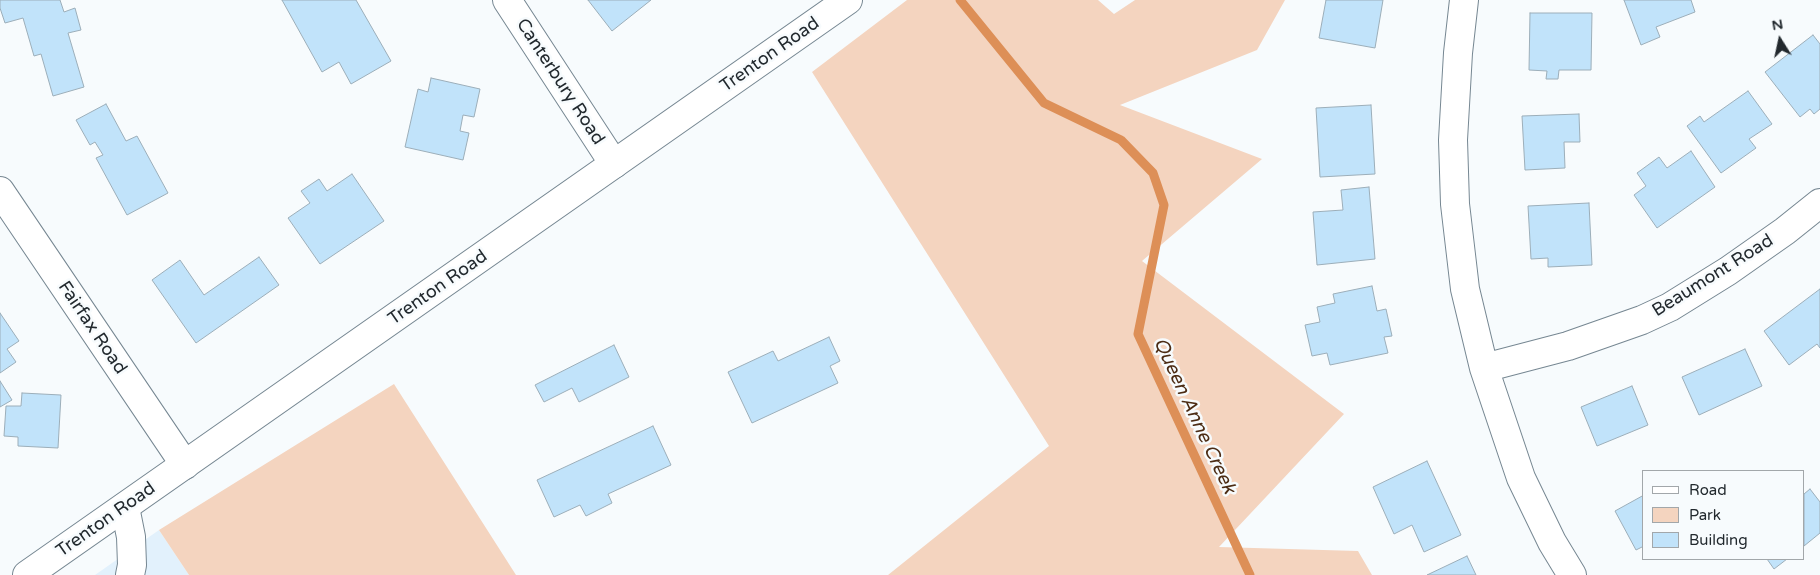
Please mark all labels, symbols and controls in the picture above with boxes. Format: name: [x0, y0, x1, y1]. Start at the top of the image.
street label: Trenton Road: [716, 13, 824, 97]
street label: Canterbury Road: [511, 15, 609, 149]
north arrow: [1755, 15, 1805, 65]
text: N: [1770, 15, 1784, 34]
street label: Beaumont Road: [1649, 230, 1777, 322]
street label: Trenton Road: [384, 246, 492, 330]
street label: Fairfax Road: [53, 277, 131, 379]
water label: Queen Anne Creek: [1148, 334, 1240, 498]
legend: [1642, 470, 1805, 560]
street label: Trenton Road: [52, 478, 160, 562]
text: Road: [1689, 481, 1727, 499]
text: Park: [1689, 506, 1721, 524]
text: Building: [1689, 531, 1748, 549]

